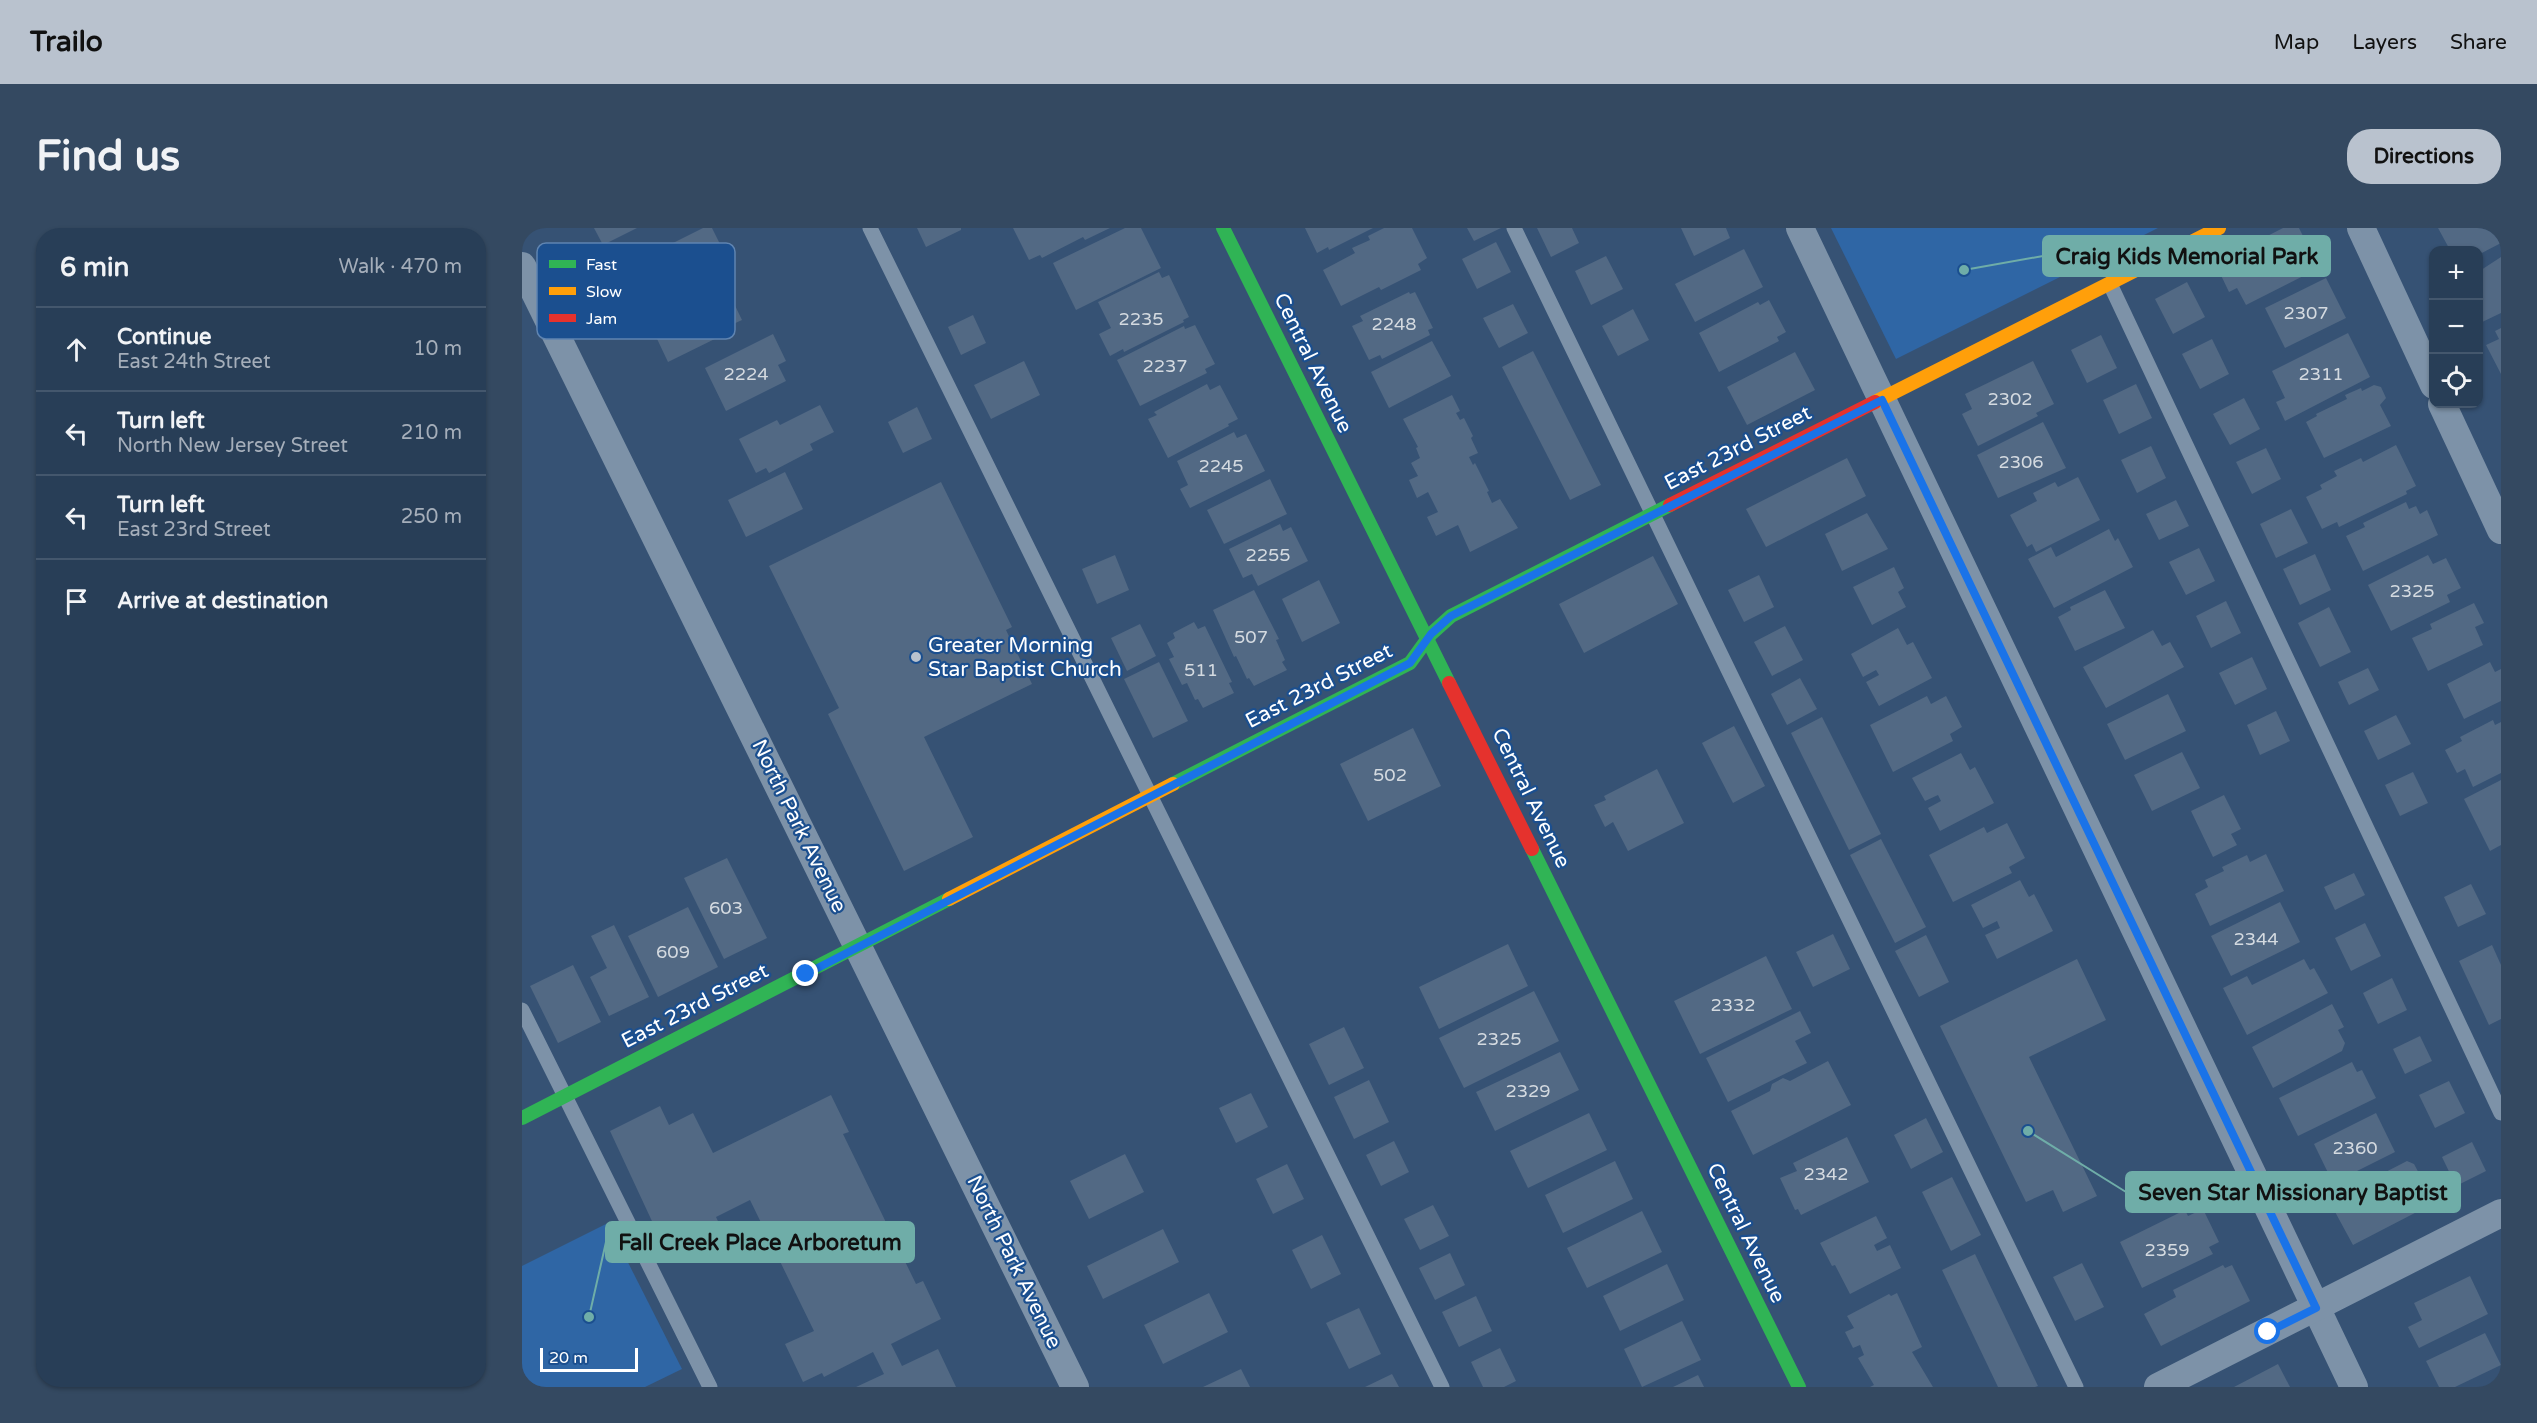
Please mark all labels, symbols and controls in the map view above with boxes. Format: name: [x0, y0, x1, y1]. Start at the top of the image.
text: Trailo: [30, 25, 103, 59]
text: Map: [2274, 30, 2319, 55]
text: Layers: [2352, 30, 2417, 55]
text: Share: [2450, 30, 2507, 55]
button: Directions: [2347, 129, 2501, 184]
text: Find us: [36, 131, 180, 182]
callout: Craig Kids Memorial Park: [2043, 236, 2330, 276]
legend: [537, 243, 735, 339]
text: Craig Kids Memorial Park: [2056, 244, 2318, 270]
map controls: [2429, 246, 2483, 408]
button: +: [2429, 246, 2483, 300]
text: 6 min: [60, 252, 129, 283]
text: Walk · 470 m: [339, 255, 462, 279]
text: Fast: [586, 255, 617, 275]
text: Slow: [586, 282, 622, 302]
street label: Central Avenue: [1268, 289, 1358, 437]
button: −: [2429, 300, 2483, 354]
house number: 2307: [2283, 302, 2329, 324]
house number: 2235: [1118, 308, 1164, 330]
text: Jam: [586, 309, 617, 329]
house number: 2248: [1371, 313, 1417, 335]
text: Continue: [117, 324, 212, 350]
icon: ahead: [60, 333, 93, 366]
text: 10 m: [413, 337, 462, 361]
text: East 24th Street: [117, 350, 271, 374]
button: locate: [2429, 354, 2483, 408]
house number: 2237: [1142, 355, 1188, 377]
house number: 2224: [723, 363, 769, 385]
house number: 2311: [2298, 363, 2344, 385]
house number: 2302: [1987, 388, 2033, 410]
street label: East 23rd Street: [1660, 400, 1816, 496]
text: Turn left: [117, 408, 205, 434]
icon: left: [60, 417, 93, 450]
text: 210 m: [401, 421, 462, 445]
text: North New Jersey Street: [117, 434, 348, 458]
house number: 2306: [1998, 451, 2044, 473]
house number: 2245: [1198, 455, 1244, 477]
text: Turn left: [117, 492, 205, 518]
icon: left: [60, 501, 93, 534]
text: 250 m: [401, 505, 462, 529]
text: East 23rd Street: [117, 518, 271, 542]
house number: 2255: [1245, 544, 1291, 566]
house number: 2325: [2389, 580, 2435, 602]
icon: arrive: [60, 585, 93, 618]
text: Arrive at destination: [117, 588, 328, 614]
house number: 507: [1234, 626, 1268, 648]
place label: Greater Morning Star Baptist Church: [928, 633, 1122, 682]
street label: East 23rd Street: [1241, 638, 1397, 734]
marker: Greater Morning Star Baptist Church: [909, 650, 923, 664]
house number: 511: [1184, 659, 1218, 681]
street label: Central Avenue: [1486, 724, 1576, 872]
street label: North Park Avenue: [746, 736, 852, 917]
house number: 502: [1373, 764, 1407, 786]
house number: 603: [709, 897, 743, 919]
house number: 2344: [2233, 928, 2279, 950]
house number: 609: [656, 941, 690, 963]
street label: East 23rd Street: [617, 958, 773, 1054]
route end: [792, 960, 818, 986]
house number: 2332: [1710, 994, 1756, 1016]
house number: 2325: [1476, 1028, 1522, 1050]
house number: 2329: [1505, 1080, 1551, 1102]
house number: 2360: [2332, 1137, 2378, 1159]
street label: Central Avenue: [1701, 1159, 1791, 1307]
house number: 2342: [1803, 1163, 1849, 1185]
street label: North Park Avenue: [961, 1172, 1067, 1353]
callout: Seven Star Missionary Baptist: [2126, 1172, 2460, 1212]
text: Seven Star Missionary Baptist: [2138, 1180, 2448, 1206]
callout: Fall Creek Place Arboretum: [606, 1222, 914, 1262]
text: Fall Creek Place Arboretum: [618, 1230, 902, 1256]
house number: 2359: [2144, 1239, 2190, 1261]
route start: [2254, 1318, 2280, 1344]
scale bar: [540, 1345, 638, 1372]
text: 20 m: [549, 1348, 588, 1368]

